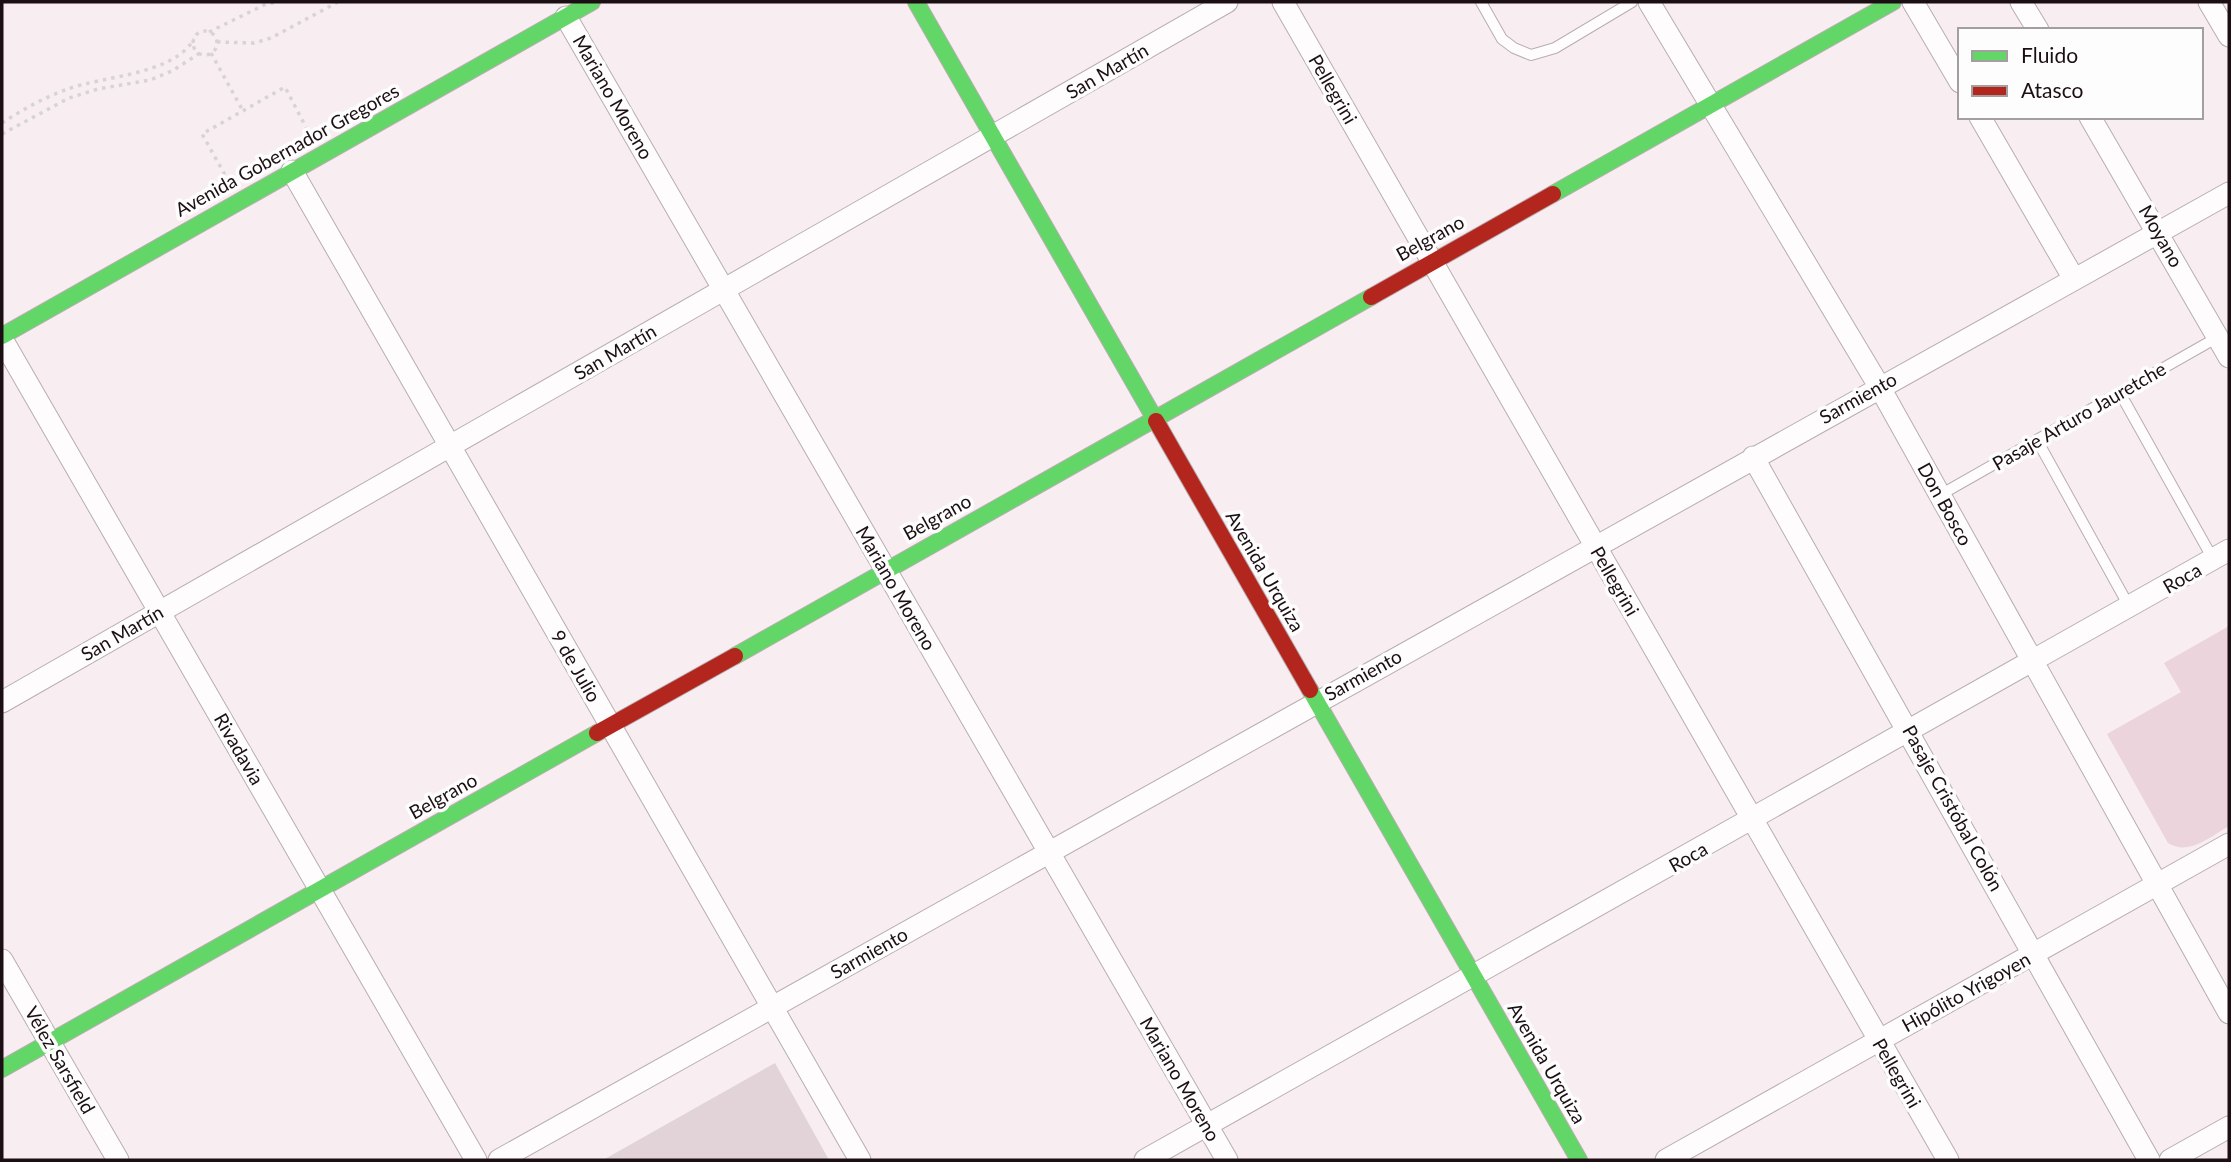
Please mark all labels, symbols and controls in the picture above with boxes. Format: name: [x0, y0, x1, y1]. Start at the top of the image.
legend: [1958, 28, 2203, 119]
street label: Mariano Moreno: [568, 30, 658, 163]
street label: San Martín: [1062, 38, 1152, 103]
text: Fluido: [2021, 42, 2078, 67]
street label: Pellegrini: [1304, 50, 1363, 128]
text: Atasco: [2021, 77, 2083, 102]
street label: Avenida Gobernador Gregores: [171, 78, 403, 221]
street label: Moyano: [2134, 200, 2188, 271]
street label: Belgrano: [1392, 210, 1468, 266]
street label: San Martín: [570, 319, 660, 384]
street label: Pasaje Arturo Jauretche: [1988, 356, 2170, 475]
street label: Sarmiento: [1815, 367, 1900, 428]
street label: Don Bosco: [1913, 458, 1978, 549]
street label: Belgrano: [899, 489, 975, 545]
street label: Avenida Urquiza: [1222, 506, 1309, 635]
street label: Mariano Moreno: [851, 521, 941, 654]
street label: Pellegrini: [1586, 542, 1645, 620]
street label: Roca: [2158, 557, 2205, 598]
street label: San Martín: [77, 600, 167, 665]
street label: 9 de Julio: [547, 626, 606, 706]
street label: Sarmiento: [1320, 644, 1405, 705]
street label: Rivadavia: [210, 709, 269, 789]
street label: Pasaje Cristóbal Colón: [1898, 721, 2009, 895]
street label: Belgrano: [405, 768, 481, 824]
street label: Roca: [1664, 837, 1711, 876]
street label: Sarmiento: [826, 922, 911, 983]
street label: Hipólito Yrigoyen: [1898, 947, 2034, 1036]
street label: Avenida Urquiza: [1504, 998, 1591, 1127]
street label: Vélez Sarsfield: [20, 1002, 100, 1118]
street label: Mariano Moreno: [1135, 1012, 1225, 1145]
street label: Pellegrini: [1868, 1034, 1927, 1112]

